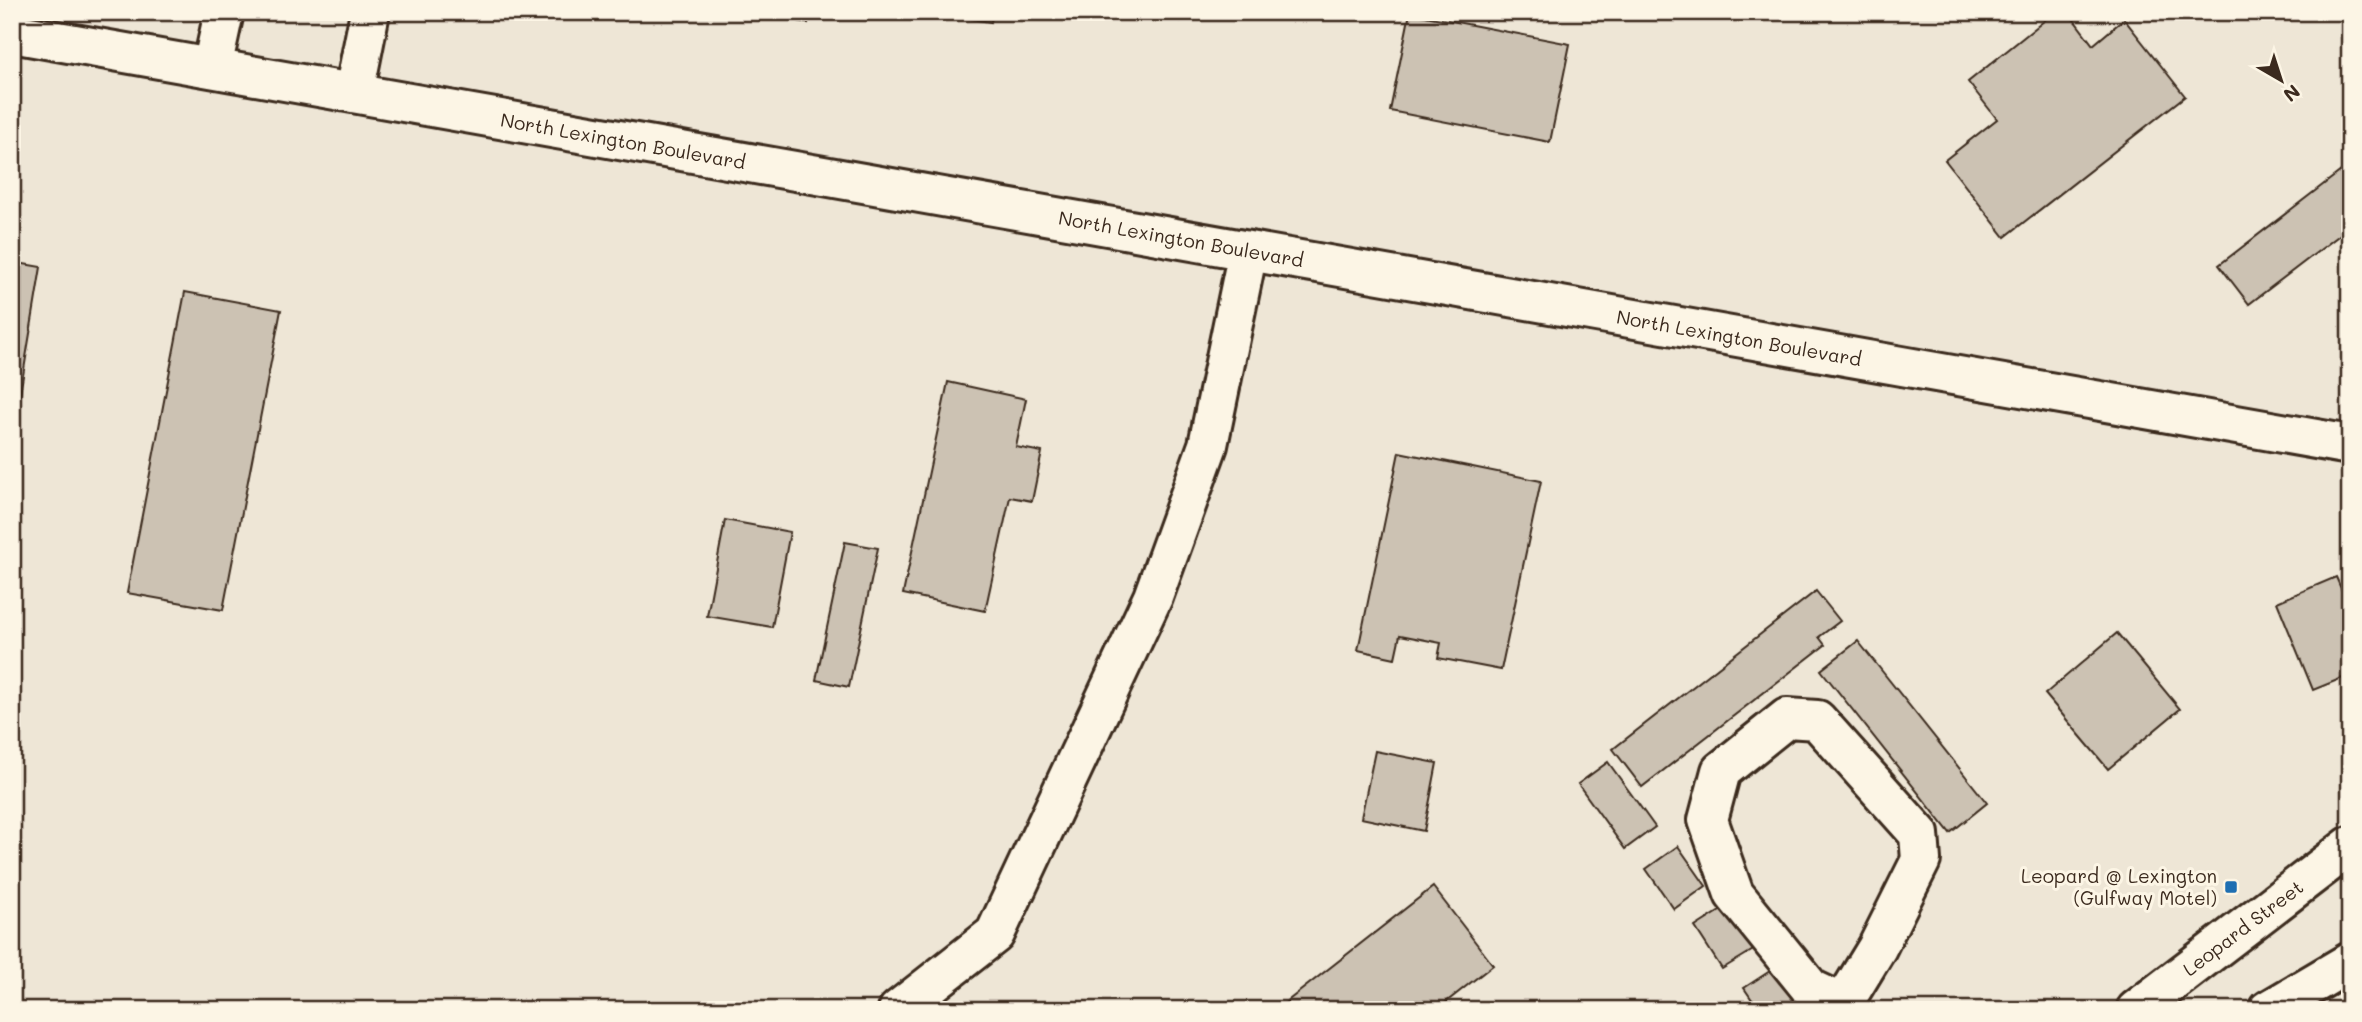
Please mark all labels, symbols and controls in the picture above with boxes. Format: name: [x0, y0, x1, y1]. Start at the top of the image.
north arrow: [2246, 46, 2316, 116]
text: N: [2279, 79, 2305, 108]
street label: North Lexington Boulevard: [499, 107, 748, 174]
street label: North Lexington Boulevard: [1057, 205, 1306, 272]
street label: North Lexington Boulevard: [1615, 304, 1864, 371]
place label: Leopard @ Lexington (Gulfway Motel): [2021, 863, 2217, 910]
street label: Leopard Street: [2177, 874, 2308, 981]
marker: Leopard @ Lexington (Gulfway Motel): [2223, 879, 2239, 895]

